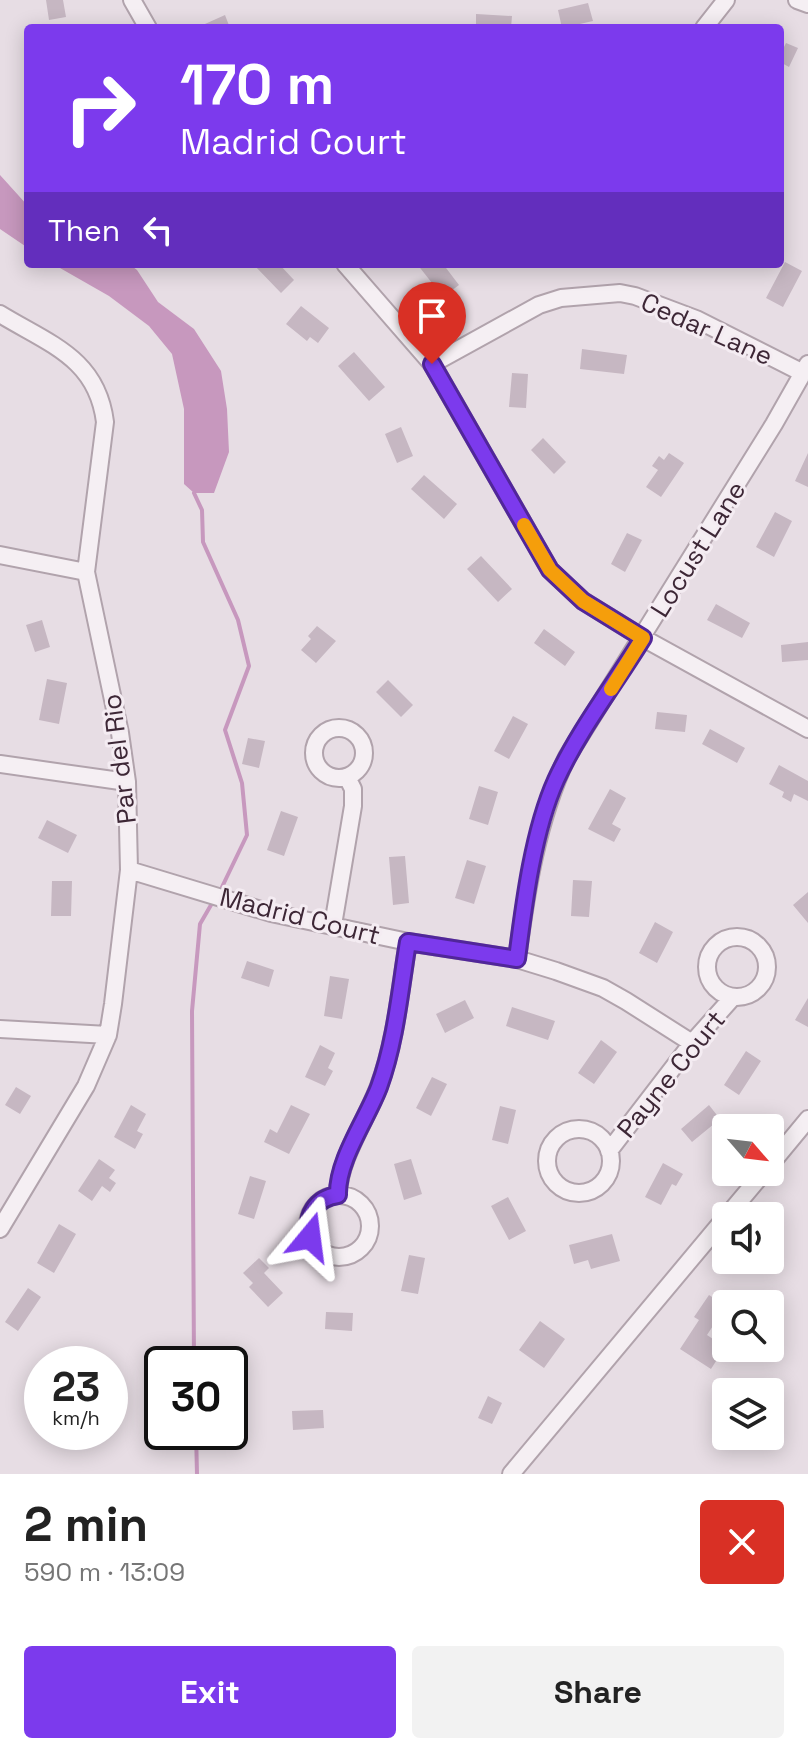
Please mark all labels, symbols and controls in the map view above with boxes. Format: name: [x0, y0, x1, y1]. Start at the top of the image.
text: 170 m: [180, 49, 334, 120]
icon: right: [48, 56, 152, 160]
text: Madrid Court: [180, 119, 407, 165]
icon: left: [136, 208, 180, 252]
text: Then: [48, 211, 120, 250]
pin: [398, 282, 466, 364]
street label: Cedar Lane: [636, 285, 778, 373]
icon: arrive: [410, 294, 454, 338]
street label: Locust Lane: [643, 475, 753, 623]
street label: Par del Rio: [94, 692, 144, 826]
street label: Madrid Court: [216, 880, 384, 952]
street label: Payne Court: [609, 1003, 733, 1145]
north arrow: [712, 1114, 784, 1186]
map controls: [712, 1114, 784, 1450]
position arrow: [268, 1195, 352, 1279]
button: sound: [712, 1202, 784, 1274]
button: search: [712, 1290, 784, 1362]
speed limit sign: 30: [144, 1346, 248, 1450]
text: 23: [52, 1362, 100, 1413]
button: layers: [712, 1378, 784, 1450]
text: km/h: [52, 1405, 100, 1431]
text: 2 min: [24, 1494, 148, 1555]
button: close: [700, 1500, 784, 1584]
text: 590 m · 13:09: [24, 1555, 185, 1589]
button: Exit: [24, 1646, 396, 1738]
button: Share: [412, 1646, 784, 1738]

